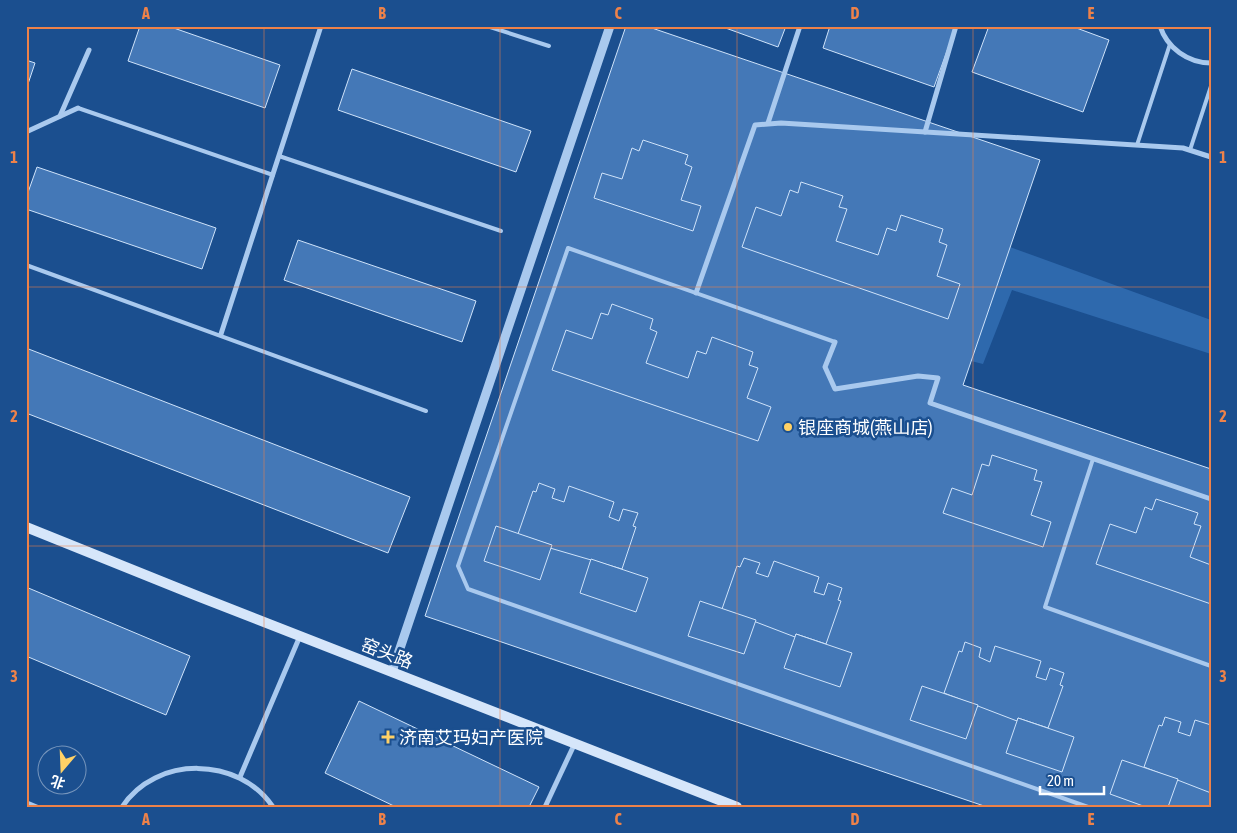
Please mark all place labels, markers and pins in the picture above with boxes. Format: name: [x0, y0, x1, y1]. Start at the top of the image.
place label: 银座商城(燕山店): [798, 417, 933, 438]
marker: 银座商城(燕山店): [782, 421, 794, 433]
place label: 济南艾玛妇产医院: [399, 727, 543, 748]
marker: 济南艾玛妇产医院: [381, 730, 395, 744]

